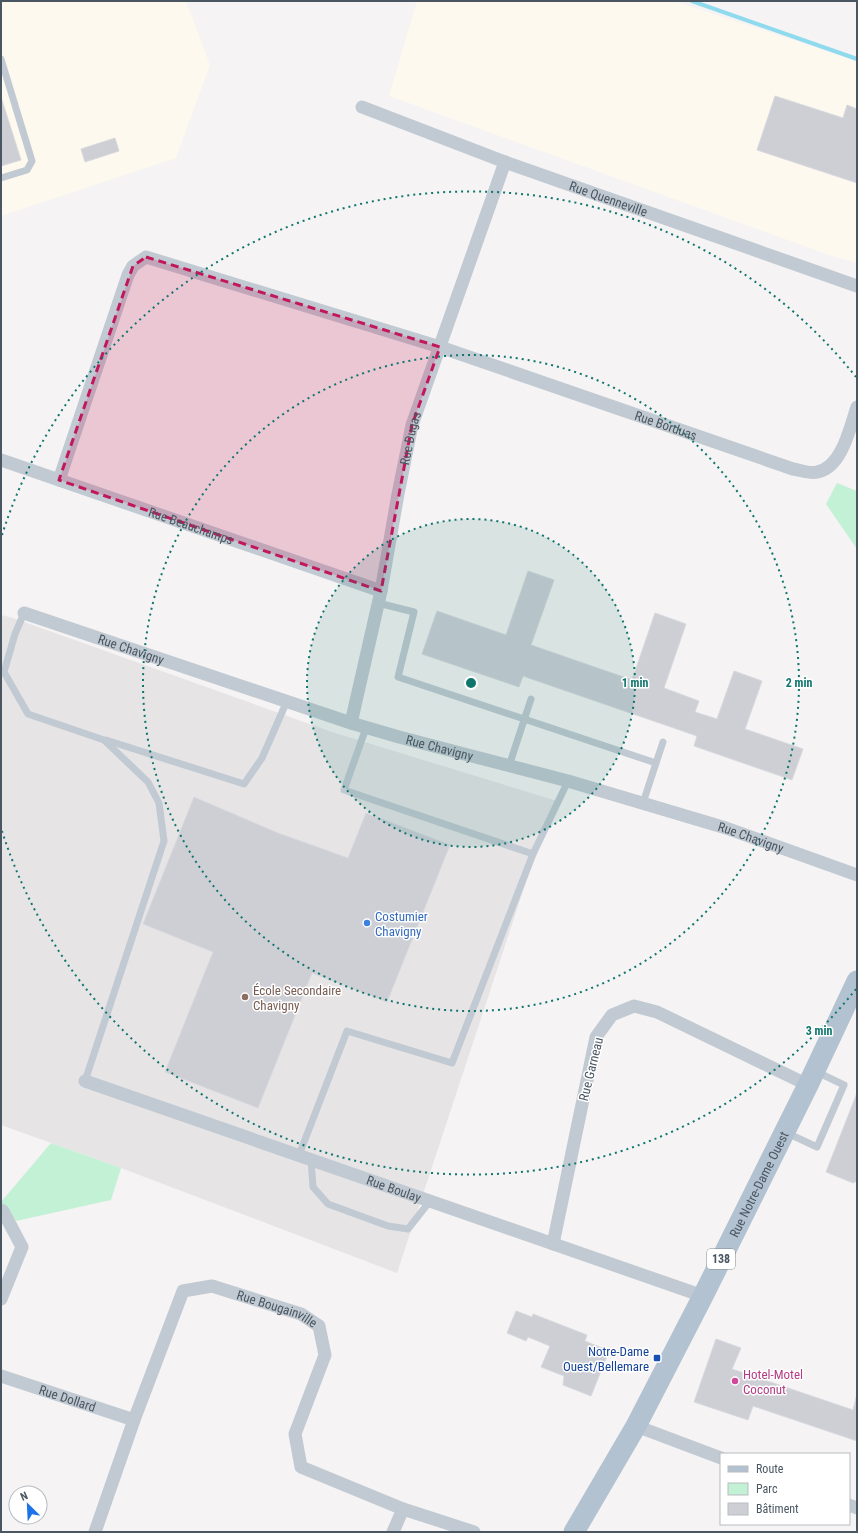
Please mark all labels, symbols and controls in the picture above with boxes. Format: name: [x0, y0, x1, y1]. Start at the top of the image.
street label: Rue Quenneville: [568, 178, 650, 219]
street label: Rue Borduas: [633, 407, 699, 443]
street label: Rue Dugas: [397, 409, 424, 466]
street label: Rue Beauchamps: [147, 504, 235, 547]
street label: Rue Chavigny: [96, 631, 167, 667]
centre of rings: [464, 676, 478, 690]
text: 1 min: [622, 676, 648, 690]
text: 2 min: [786, 676, 812, 690]
street label: Rue Chavigny: [404, 732, 475, 764]
street label: Rue Chavigny: [716, 819, 786, 856]
place label: Costumier Chavigny: [375, 909, 428, 939]
marker: Costumier Chavigny: [362, 918, 372, 928]
place label: École Secondaire Chavigny: [253, 983, 341, 1013]
marker: École Secondaire Chavigny: [240, 992, 250, 1002]
text: 3 min: [806, 1024, 832, 1038]
street label: Rue Garneau: [576, 1036, 606, 1102]
street label: Rue Notre-Dame Ouest: [726, 1129, 791, 1240]
street label: Rue Boulay: [365, 1172, 424, 1205]
road number: 138: [707, 1249, 735, 1269]
street label: Rue Bougainville: [235, 1287, 320, 1330]
place label: Notre-Dame Ouest/Bellemare: [563, 1344, 649, 1374]
marker: Notre-Dame Ouest/Bellemare: [652, 1353, 662, 1363]
place label: Hotel-Motel Coconut: [743, 1367, 803, 1397]
marker: Hotel-Motel Coconut: [730, 1376, 740, 1386]
street label: Rue Dollard: [37, 1382, 98, 1414]
legend: [720, 1453, 850, 1525]
text: Route: [756, 1462, 784, 1476]
text: Parc: [756, 1482, 778, 1496]
north arrow: [8, 1485, 48, 1525]
text: N: [18, 1489, 30, 1504]
text: Bâtiment: [756, 1502, 799, 1516]

